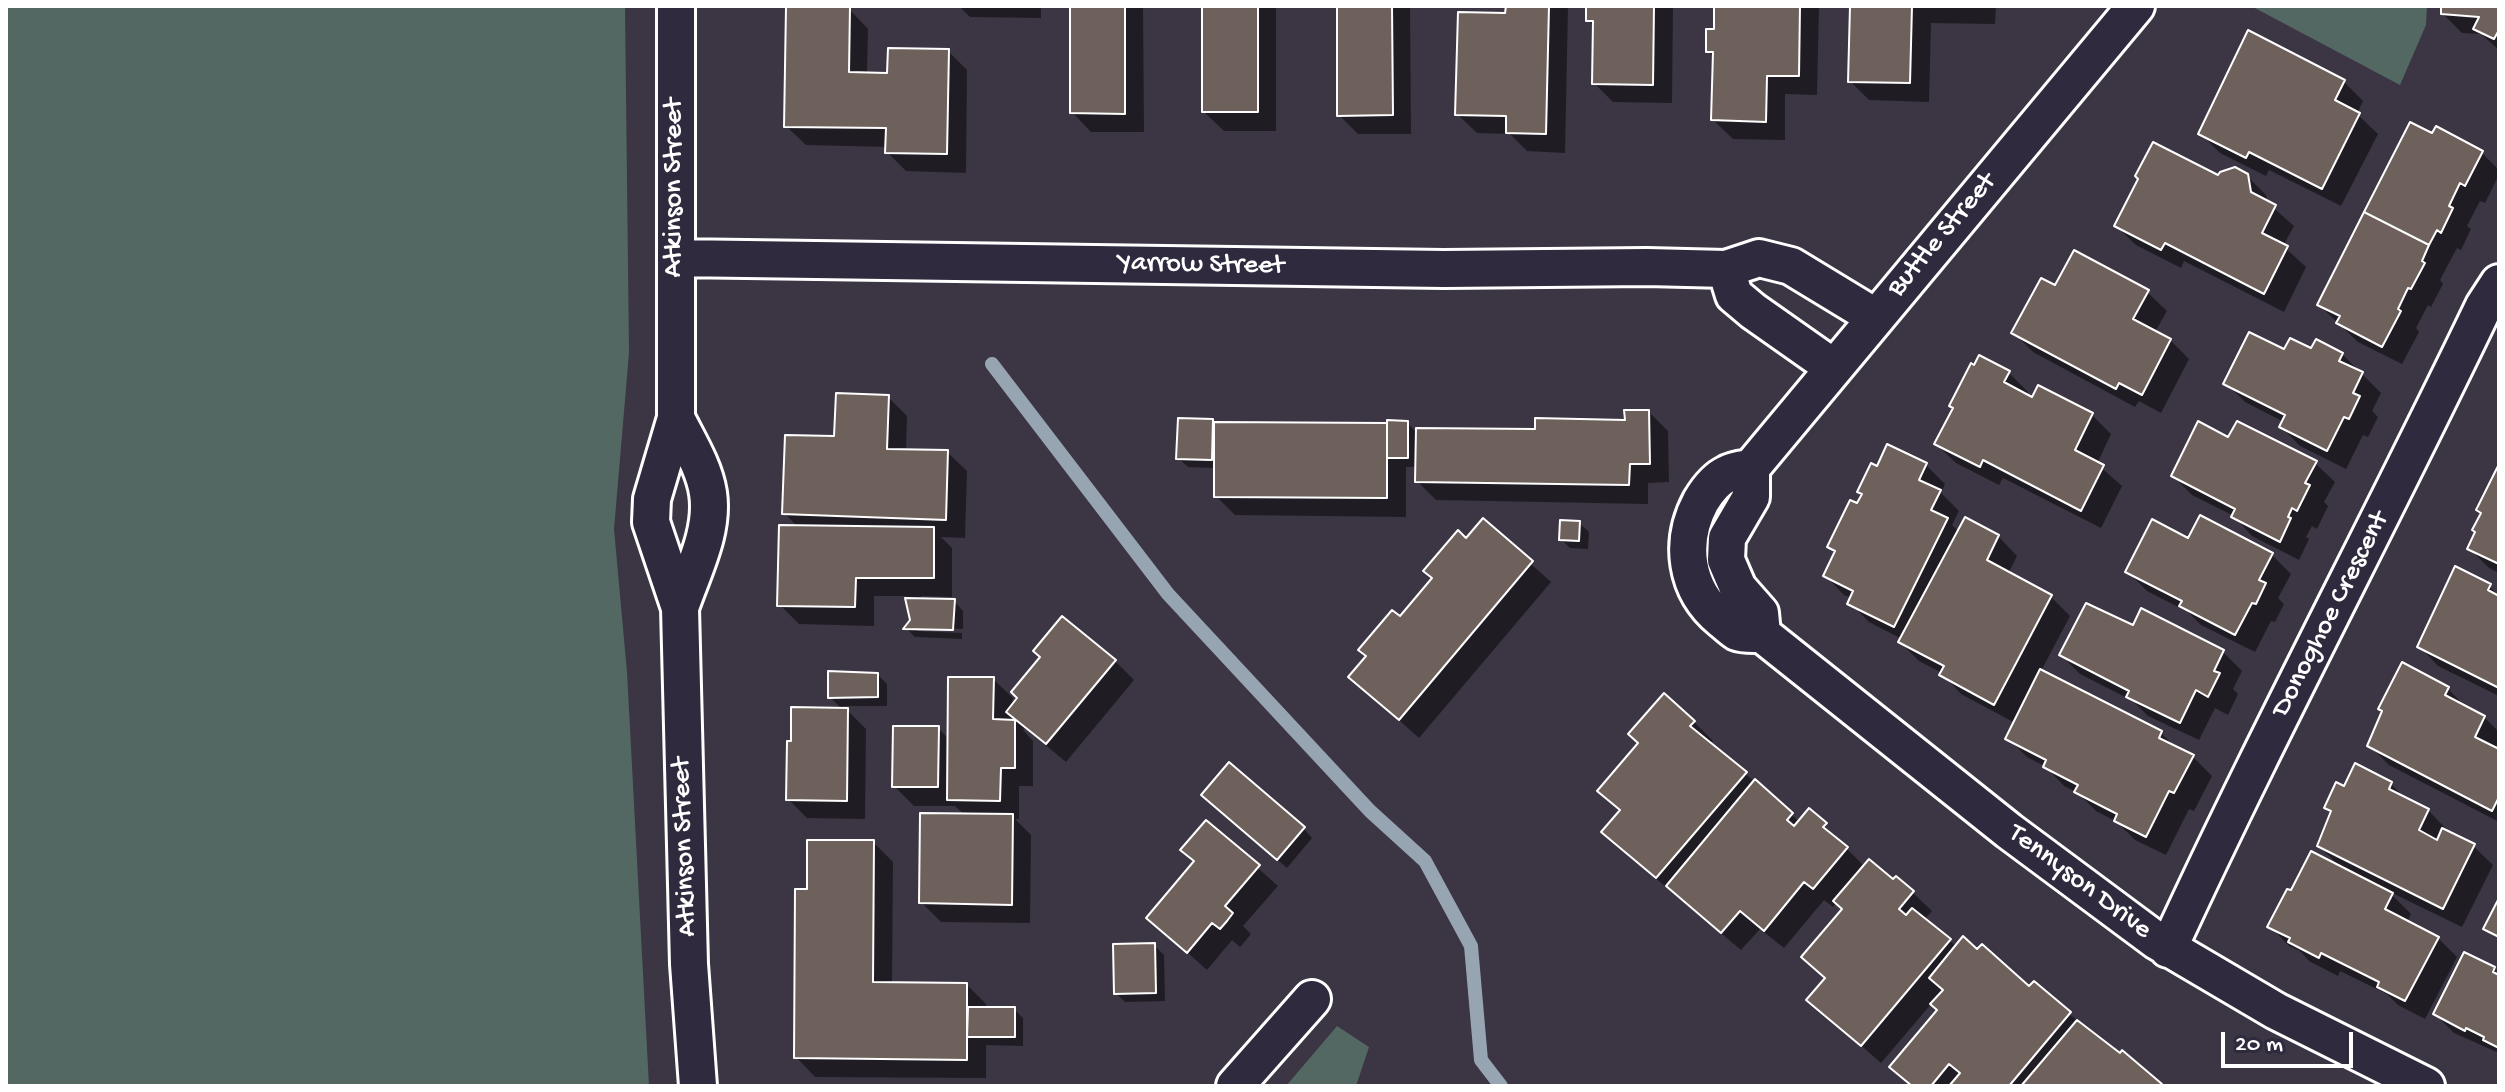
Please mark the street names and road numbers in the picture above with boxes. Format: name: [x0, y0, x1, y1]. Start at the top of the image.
street label: Atkinson Street: [659, 98, 693, 278]
street label: Buttle Street: [1881, 167, 2005, 305]
street label: Yarrow Street: [1118, 248, 1284, 284]
street label: Donoghoe Crescent: [2266, 507, 2398, 723]
street label: Atkinson Street: [666, 757, 706, 937]
street label: Tennyson Drive: [2000, 818, 2158, 948]

